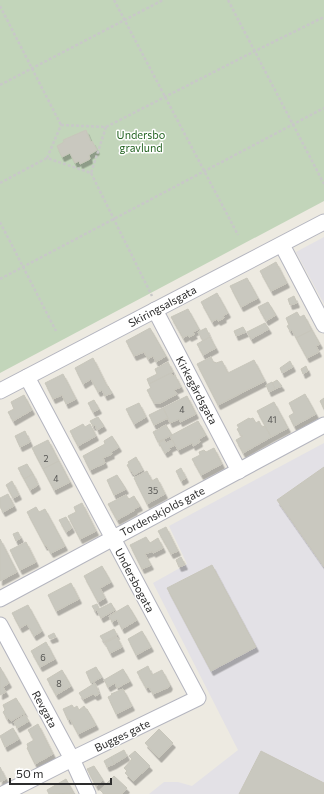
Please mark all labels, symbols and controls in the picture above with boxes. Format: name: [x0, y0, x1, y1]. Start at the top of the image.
park label: Undersbo gravlund: [117, 128, 166, 154]
street label: Skiringsalsgata: [126, 283, 198, 329]
street label: Kirkegårdsgata: [174, 354, 220, 426]
house number: 4: [179, 404, 185, 415]
house number: 41: [268, 414, 276, 425]
house number: 2: [44, 453, 49, 464]
house number: 4: [53, 473, 59, 484]
street label: Tordenskjolds gate: [117, 483, 207, 539]
house number: 35: [148, 485, 158, 496]
street label: Undersbogata: [113, 546, 157, 614]
house number: 6: [40, 652, 46, 663]
house number: 8: [56, 678, 62, 689]
street label: Revgata: [30, 688, 60, 730]
street label: Bugges gate: [92, 716, 152, 754]
scale bar: [10, 760, 111, 786]
text: 50 m: [16, 766, 44, 780]

